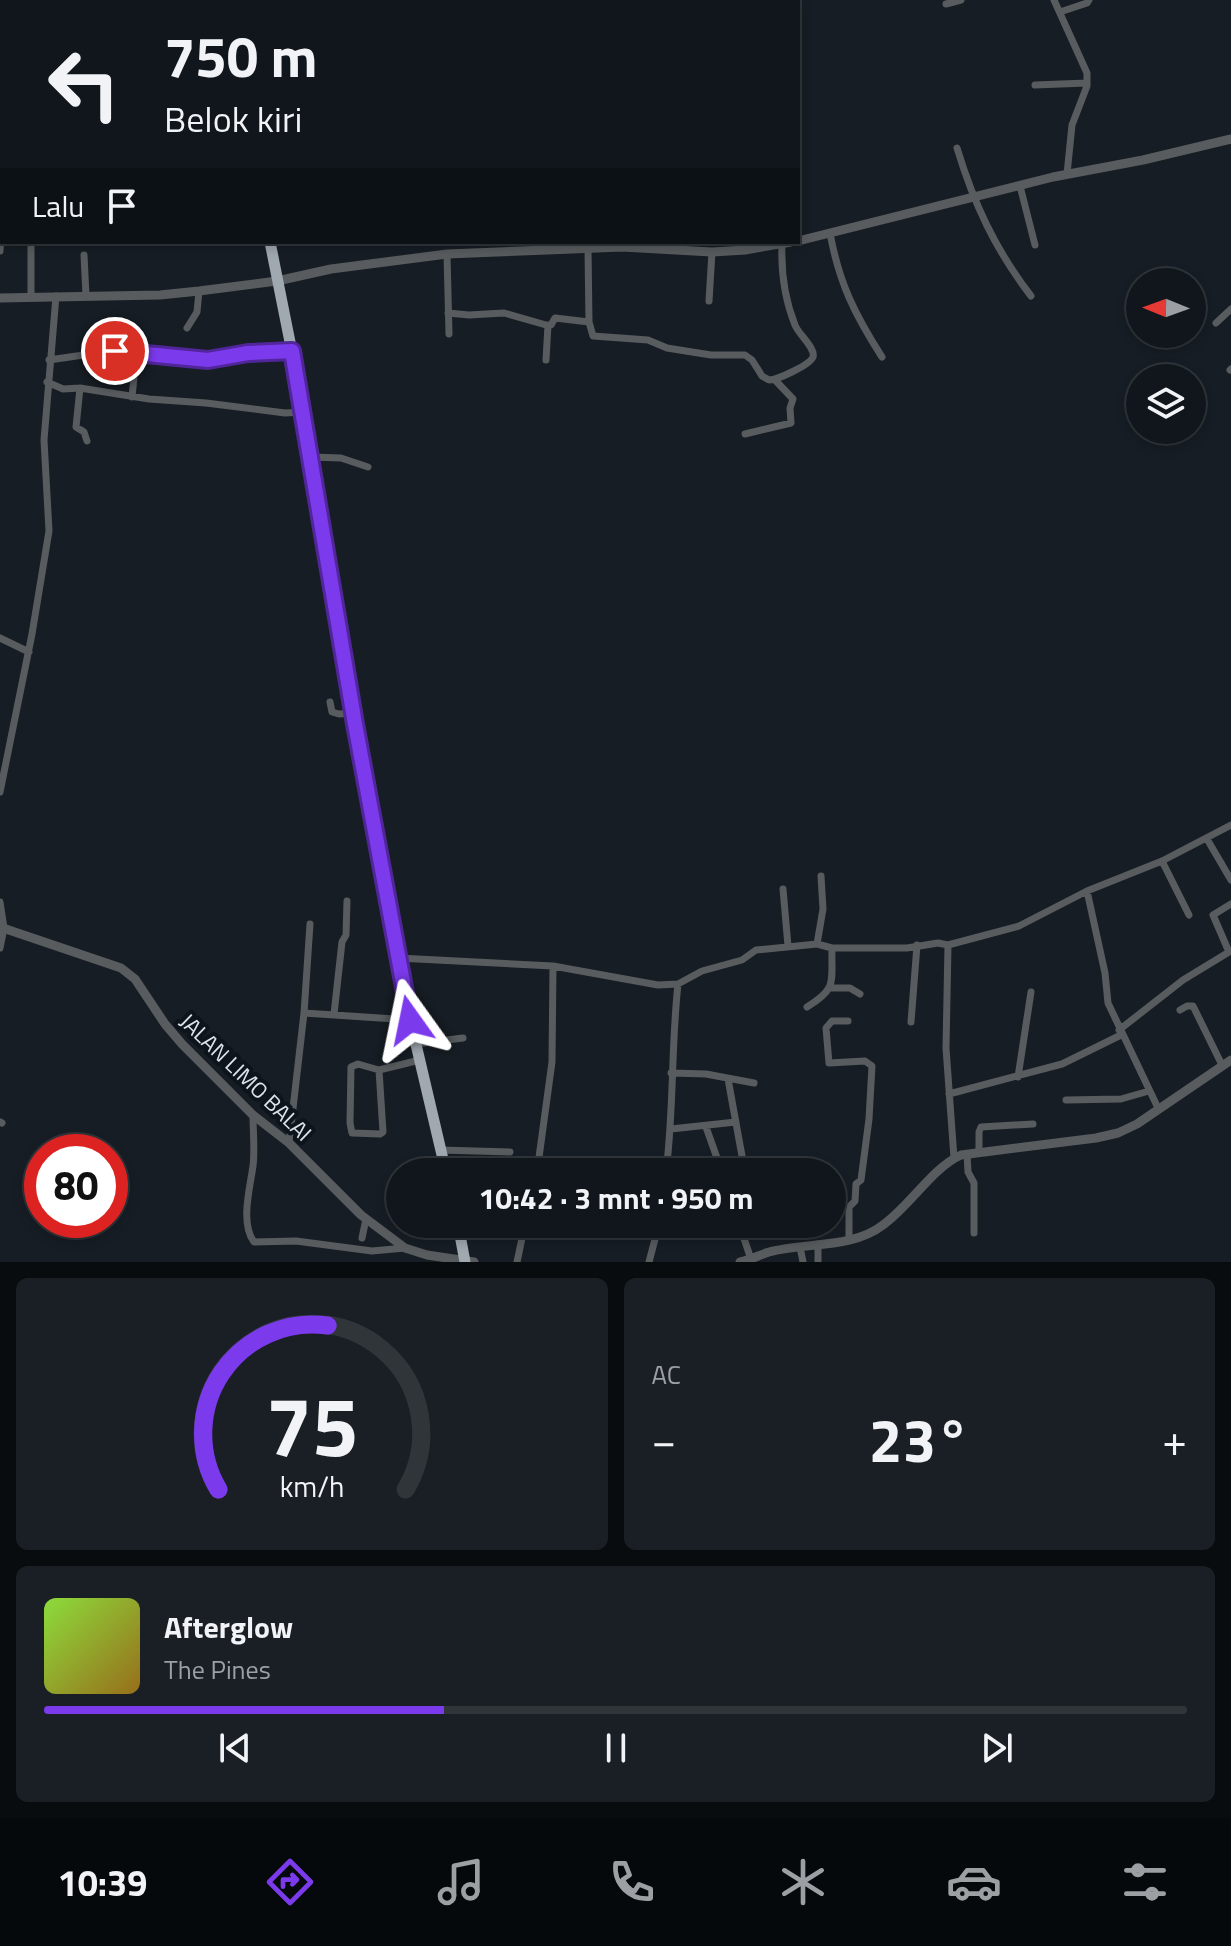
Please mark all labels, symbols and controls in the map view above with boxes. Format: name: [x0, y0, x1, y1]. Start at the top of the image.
text: 750 m: [164, 14, 317, 99]
icon: left: [32, 32, 136, 136]
text: Belok kiri: [164, 91, 302, 146]
text: Lalu: [32, 183, 84, 229]
icon: arrive: [100, 184, 144, 228]
north arrow: [1126, 268, 1206, 348]
map controls: [1126, 268, 1206, 444]
pin: [81, 317, 149, 385]
icon: arrive: [93, 329, 137, 373]
button: layers: [1126, 364, 1206, 444]
position arrow: [368, 978, 452, 1062]
street label: JALAN LIMO BALAI: [172, 1005, 320, 1149]
speed limit sign: 80: [24, 1134, 128, 1238]
text: 10:42 · 3 mnt · 950 m: [479, 1175, 753, 1221]
text: AC: [652, 1355, 681, 1394]
text: 75: [265, 1362, 358, 1488]
text: 23°: [869, 1394, 970, 1485]
text: −: [652, 1406, 676, 1473]
text: +: [1162, 1406, 1187, 1473]
text: km/h: [279, 1465, 344, 1508]
text: Afterglow: [164, 1604, 293, 1650]
text: The Pines: [164, 1650, 271, 1689]
icon: previous: [213, 1726, 257, 1770]
icon: pause: [594, 1726, 638, 1770]
icon: next: [975, 1726, 1019, 1770]
icon: directions: [262, 1854, 318, 1910]
icon: music: [433, 1854, 489, 1910]
icon: phone: [604, 1854, 660, 1910]
icon: climate: [775, 1854, 831, 1910]
icon: car: [946, 1854, 1002, 1910]
icon: filters: [1117, 1854, 1173, 1910]
text: 10:39: [58, 1855, 147, 1910]

